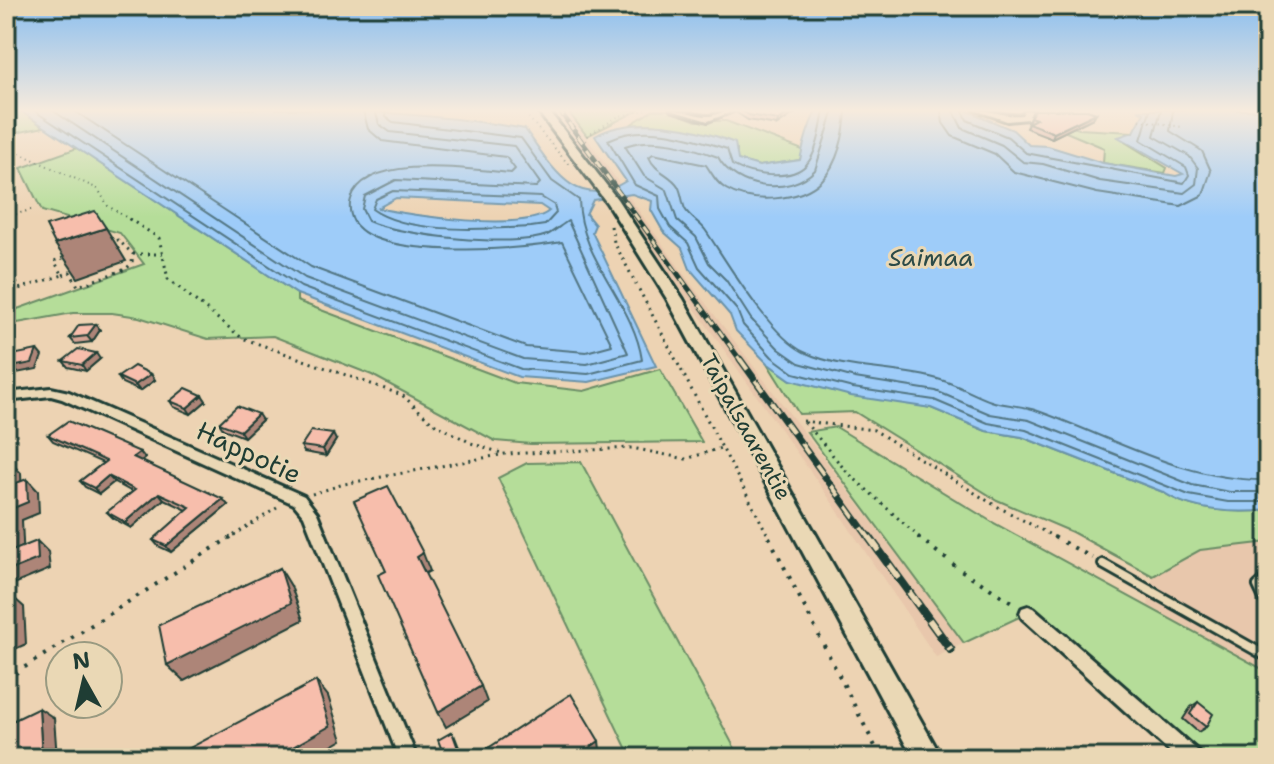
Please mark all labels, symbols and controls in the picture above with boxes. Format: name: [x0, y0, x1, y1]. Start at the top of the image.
water label: Saimaa: [888, 242, 974, 274]
street label: Taipalsaarentie: [694, 349, 798, 505]
street label: Happotie: [191, 412, 307, 492]
north arrow: [44, 640, 124, 720]
text: N: [71, 645, 92, 676]

